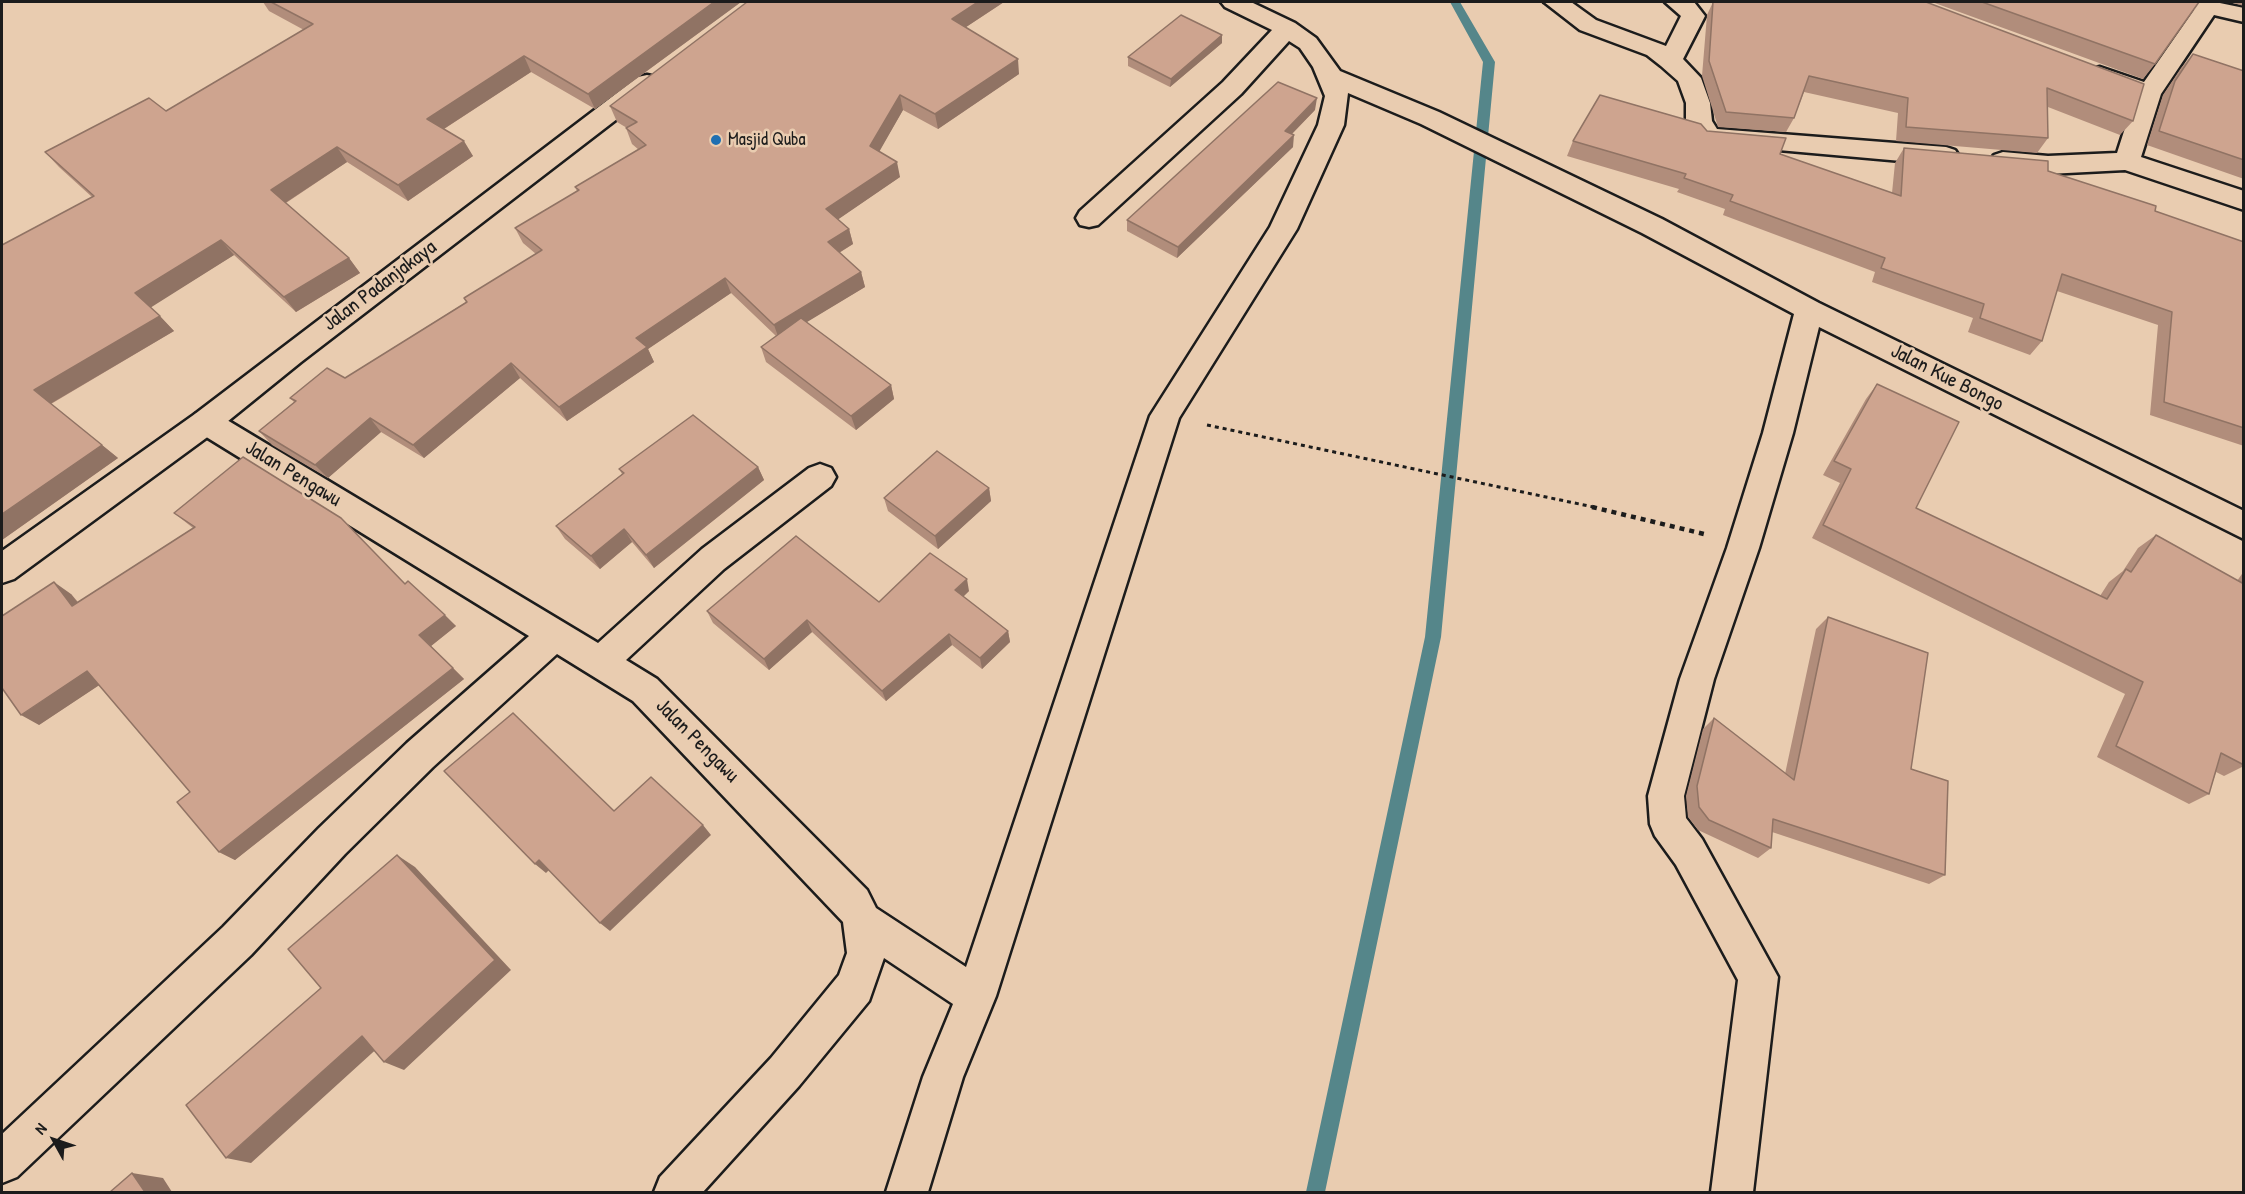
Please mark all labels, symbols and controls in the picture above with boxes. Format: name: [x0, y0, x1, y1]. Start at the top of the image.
place label: Masjid Quba: [728, 129, 806, 151]
marker: Masjid Quba: [709, 133, 723, 147]
street label: Jalan Padanjakaya: [318, 235, 442, 337]
street label: Jalan Kue Bongo: [1886, 339, 2008, 417]
street label: Jalan Pengawu: [240, 435, 346, 513]
street label: Jalan Pengawu: [650, 694, 744, 788]
north arrow: [24, 1110, 84, 1170]
text: N: [29, 1118, 51, 1139]

